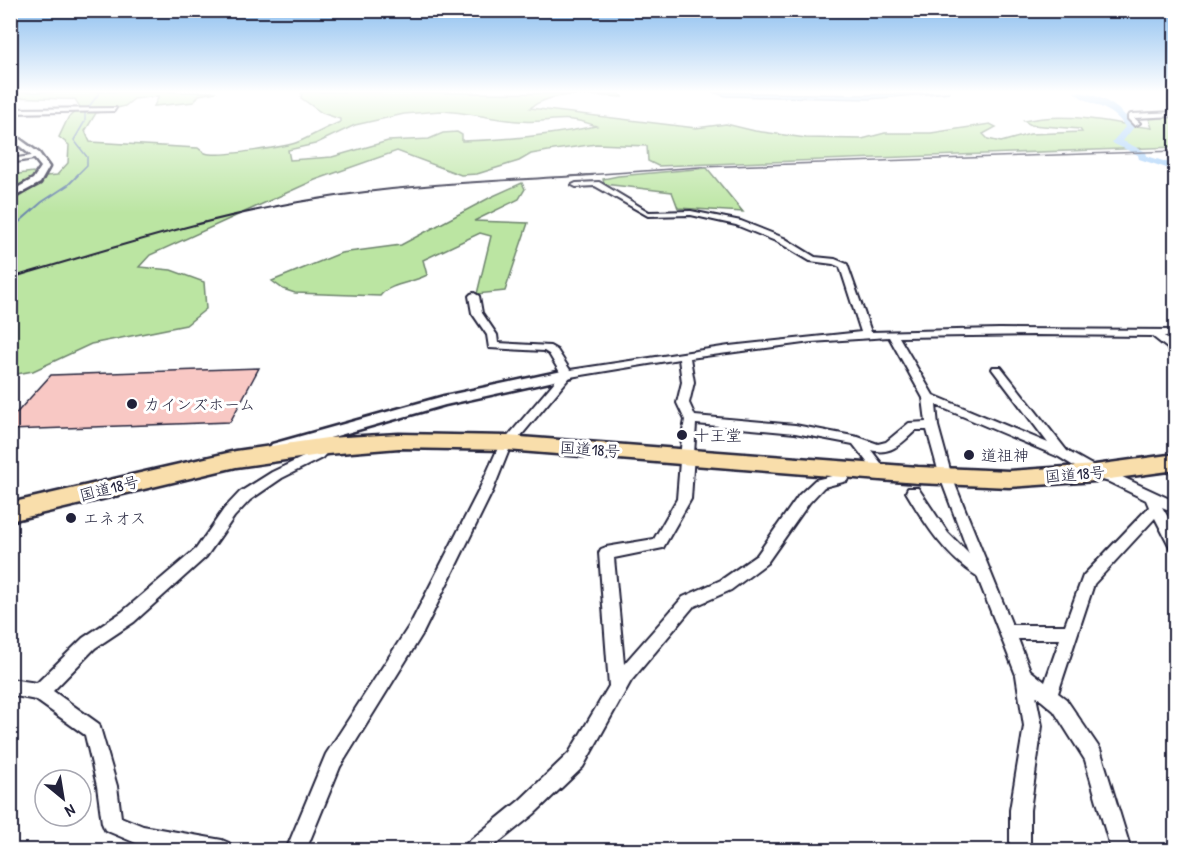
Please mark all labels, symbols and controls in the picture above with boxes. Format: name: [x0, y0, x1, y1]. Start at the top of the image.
place label: カインズホーム: [144, 393, 255, 415]
marker: カインズホーム: [125, 397, 139, 411]
place label: 十王堂: [694, 424, 742, 446]
marker: 十王堂: [675, 428, 689, 442]
street label: 国道18号: [559, 436, 621, 462]
place label: 道祖神: [981, 444, 1029, 466]
marker: 道祖神: [962, 448, 976, 462]
street label: 国道18号: [1044, 460, 1106, 488]
street label: 国道18号: [77, 470, 141, 506]
place label: エネオス: [83, 507, 146, 529]
marker: エネオス: [64, 511, 78, 525]
north arrow: [33, 768, 93, 828]
text: N: [61, 799, 80, 823]

